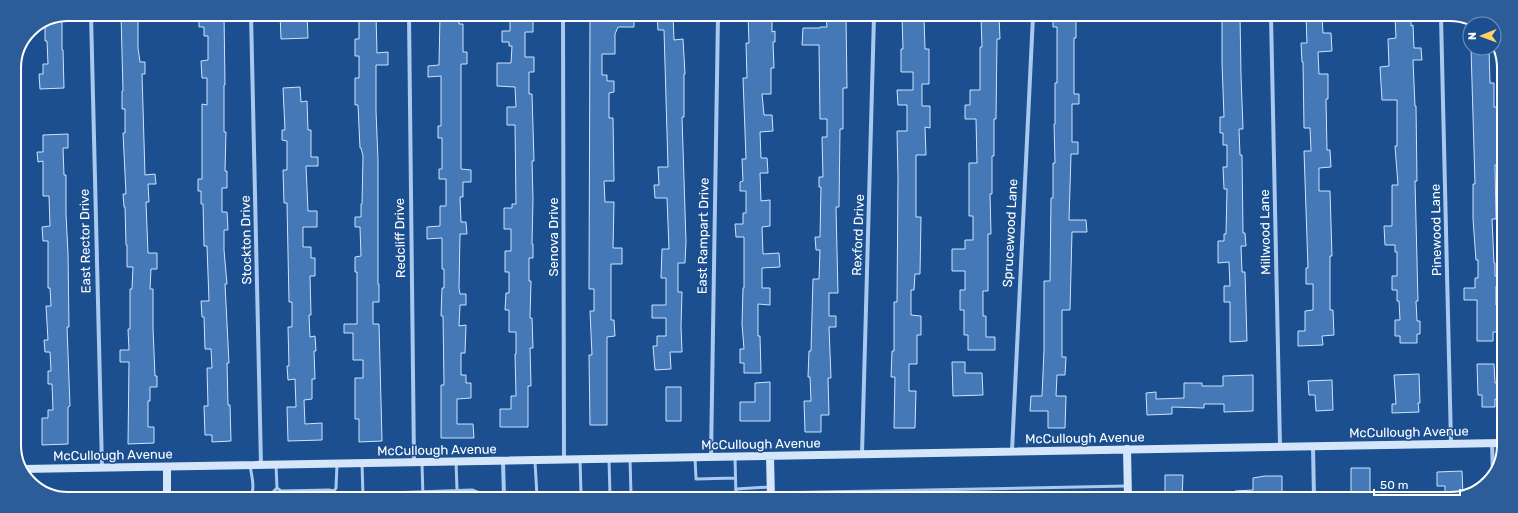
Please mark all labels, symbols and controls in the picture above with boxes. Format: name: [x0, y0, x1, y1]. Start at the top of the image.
north arrow: [1462, 16, 1502, 56]
text: N: [1466, 32, 1479, 40]
street label: East Rampart Drive: [694, 178, 712, 294]
street label: Sprucewood Lane: [1000, 178, 1020, 288]
street label: Pinewood Lane: [1428, 184, 1444, 276]
street label: East Rector Drive: [77, 189, 93, 293]
street label: Millwood Lane: [1257, 189, 1273, 275]
street label: Rexford Drive: [849, 194, 867, 276]
street label: Stockton Drive: [238, 195, 254, 285]
street label: Senova Drive: [546, 197, 561, 277]
street label: Redcliff Drive: [392, 198, 408, 278]
street label: McCullough Avenue: [1349, 423, 1469, 442]
street label: McCullough Avenue: [1025, 429, 1145, 448]
street label: McCullough Avenue: [701, 435, 821, 454]
street label: McCullough Avenue: [377, 441, 497, 460]
street label: McCullough Avenue: [53, 446, 173, 465]
scale bar: [1374, 471, 1460, 497]
text: 50 m: [1380, 478, 1408, 492]

